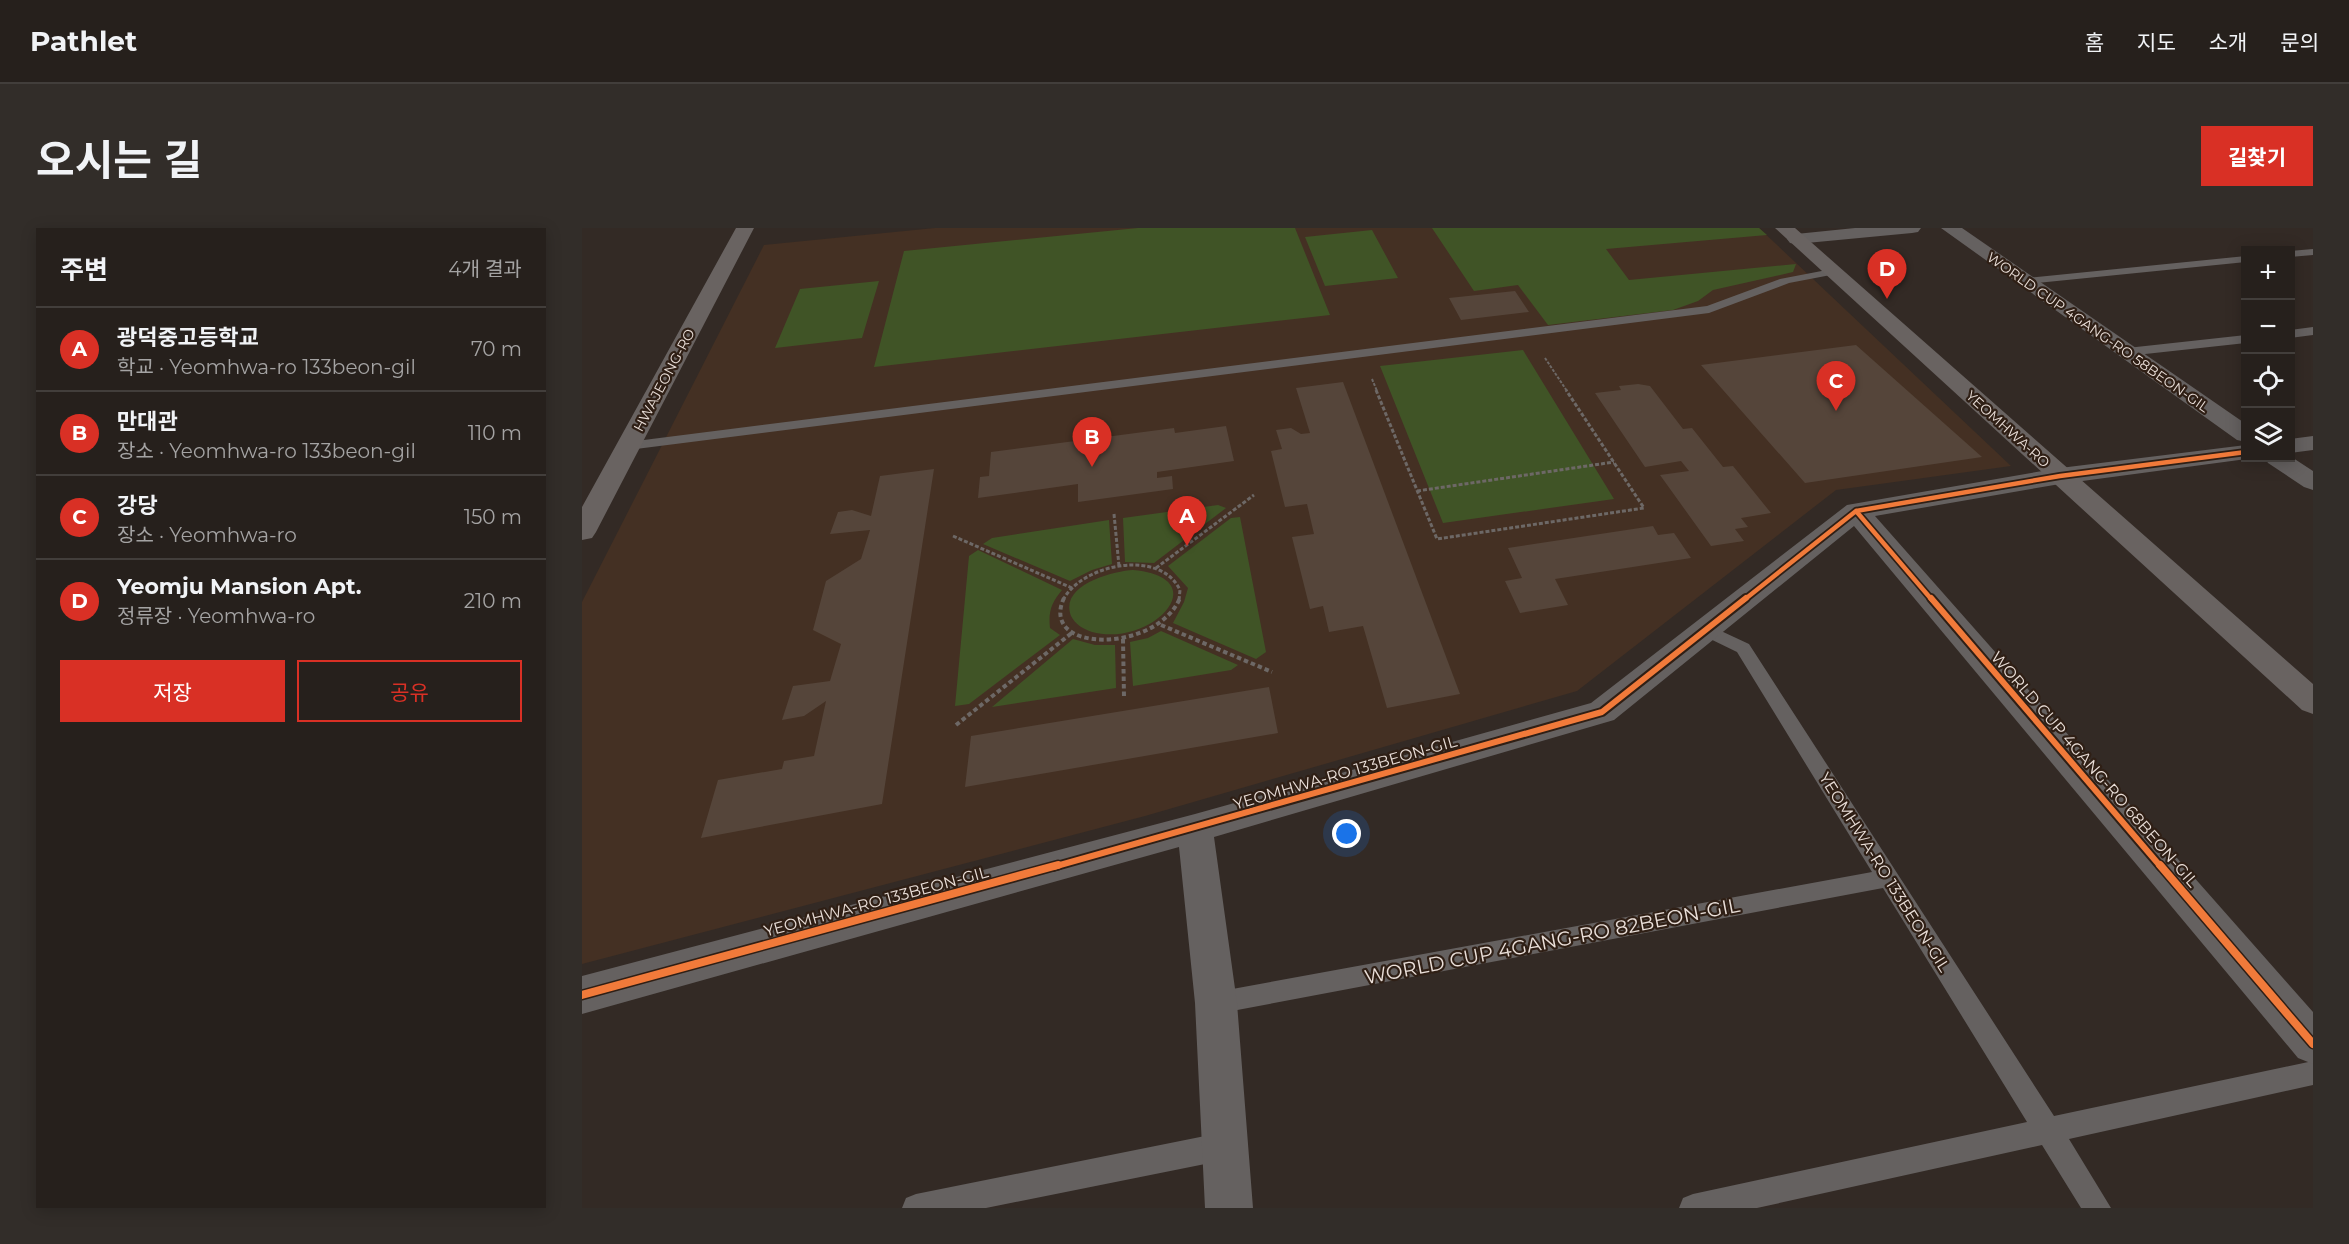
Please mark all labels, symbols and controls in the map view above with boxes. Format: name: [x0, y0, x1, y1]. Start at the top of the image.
text: Pathlet: [30, 24, 137, 58]
text: 홈: [2085, 30, 2104, 55]
text: 지도: [2137, 30, 2176, 55]
text: 소개: [2209, 30, 2247, 55]
text: 문의: [2280, 30, 2319, 55]
button: 길찾기: [2201, 126, 2313, 186]
text: 오시는 길: [36, 134, 202, 186]
map controls: [2241, 246, 2295, 462]
button: +: [2241, 246, 2295, 300]
street label: WORLD CUP 4GANG-RO 58BEON-GIL: [1983, 248, 2213, 416]
pin: D: [1868, 250, 1906, 299]
text: 주변: [60, 254, 108, 286]
text: 4개 결과: [448, 257, 522, 281]
button: −: [2241, 300, 2295, 354]
text: 광덕중고등학교: [117, 324, 259, 351]
street label: HWAJEONG-RO: [629, 325, 699, 435]
text: A: [72, 337, 87, 361]
text: 70 m: [471, 337, 522, 361]
button: locate: [2241, 354, 2295, 408]
text: 학교 · Yeomhwa-ro 133beon-gil: [117, 355, 416, 379]
pin: C: [1816, 362, 1856, 411]
street label: YEOMHWA-RO: [1962, 387, 2054, 471]
text: 만대관: [117, 408, 178, 435]
button: layers: [2241, 408, 2295, 462]
pin: B: [1072, 418, 1112, 467]
text: B: [72, 421, 87, 445]
text: 110 m: [468, 421, 522, 445]
text: 장소 · Yeomhwa-ro 133beon-gil: [117, 439, 416, 463]
text: 강당: [117, 492, 157, 519]
pin: A: [1168, 496, 1206, 546]
text: C: [72, 505, 87, 529]
text: 150 m: [464, 505, 522, 529]
text: 장소 · Yeomhwa-ro: [117, 523, 297, 547]
text: Yeomju Mansion Apt.: [117, 573, 362, 600]
text: D: [71, 589, 88, 613]
text: 210 m: [464, 589, 522, 613]
text: 정류장 · Yeomhwa-ro: [117, 604, 315, 628]
street label: WORLD CUP 4GANG-RO 68BEON-GIL: [1987, 648, 2203, 892]
button: 저장: [60, 660, 285, 722]
button: 공유: [297, 660, 522, 722]
street label: YEOMHWA-RO 133BEON-GIL: [1231, 731, 1460, 814]
street label: YEOMHWA-RO 133BEON-GIL: [1815, 769, 1954, 976]
your location: [1332, 819, 1361, 848]
street label: YEOMHWA-RO 133BEON-GIL: [762, 862, 991, 941]
street label: WORLD CUP 4GANG-RO 82BEON-GIL: [1362, 893, 1742, 989]

